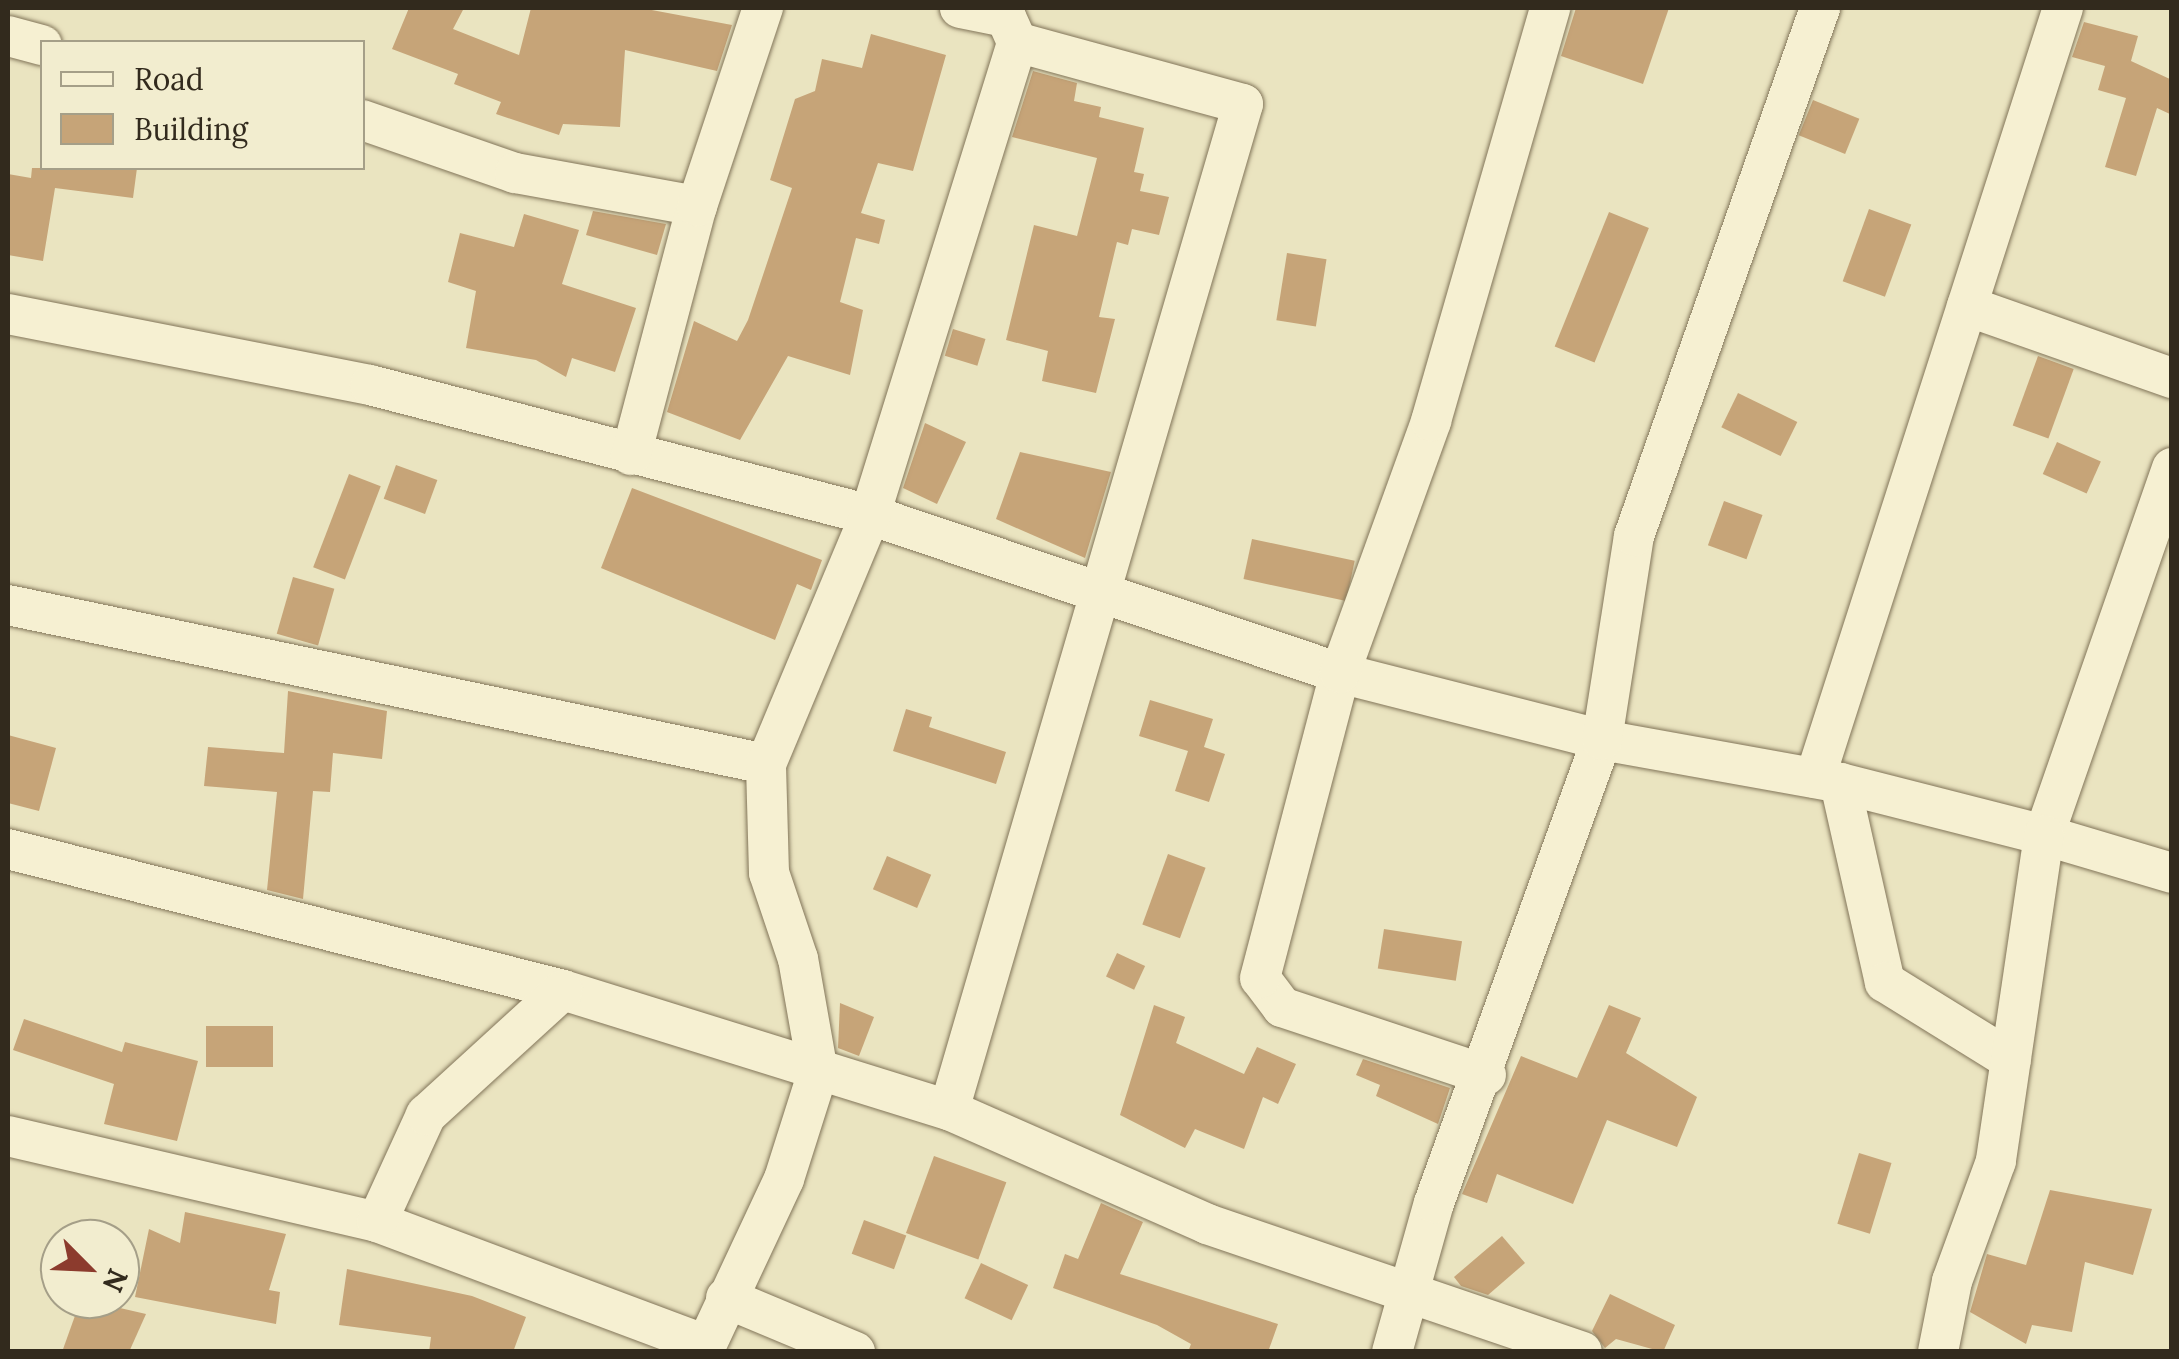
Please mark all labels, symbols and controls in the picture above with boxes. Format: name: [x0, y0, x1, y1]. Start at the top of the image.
legend: [40, 40, 365, 170]
text: Road: [134, 60, 204, 98]
text: Building: [134, 110, 248, 148]
north arrow: [40, 1219, 140, 1319]
text: N: [95, 1263, 136, 1298]

